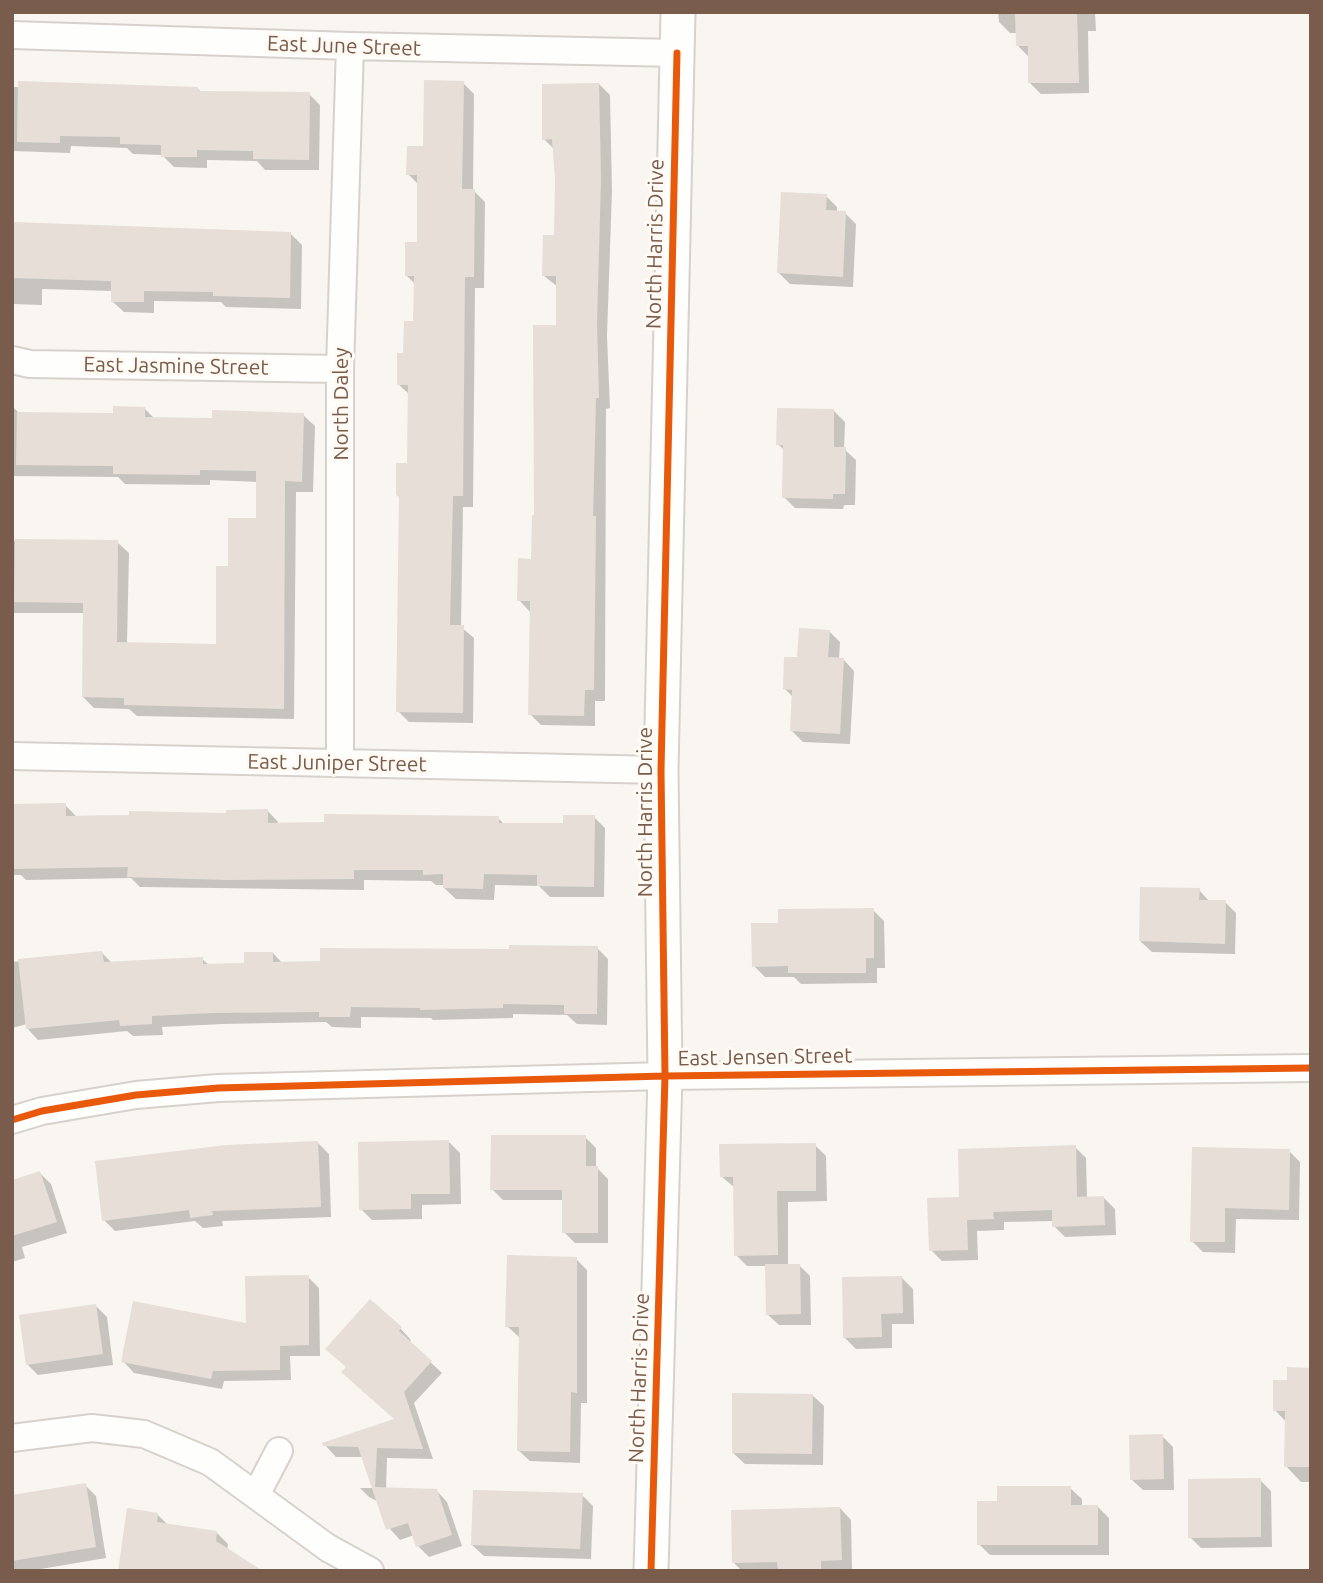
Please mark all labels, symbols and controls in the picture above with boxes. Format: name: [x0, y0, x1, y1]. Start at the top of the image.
street label: East June Street: [267, 31, 421, 61]
street label: North Harris Drive: [641, 159, 669, 329]
street label: North Daley: [328, 347, 354, 461]
street label: East Jasmine Street: [83, 352, 269, 380]
street label: North Harris Drive: [632, 727, 658, 897]
street label: East Juniper Street: [247, 749, 427, 777]
street label: East Jensen Street: [677, 1043, 853, 1071]
street label: North Harris Drive: [623, 1292, 655, 1464]

